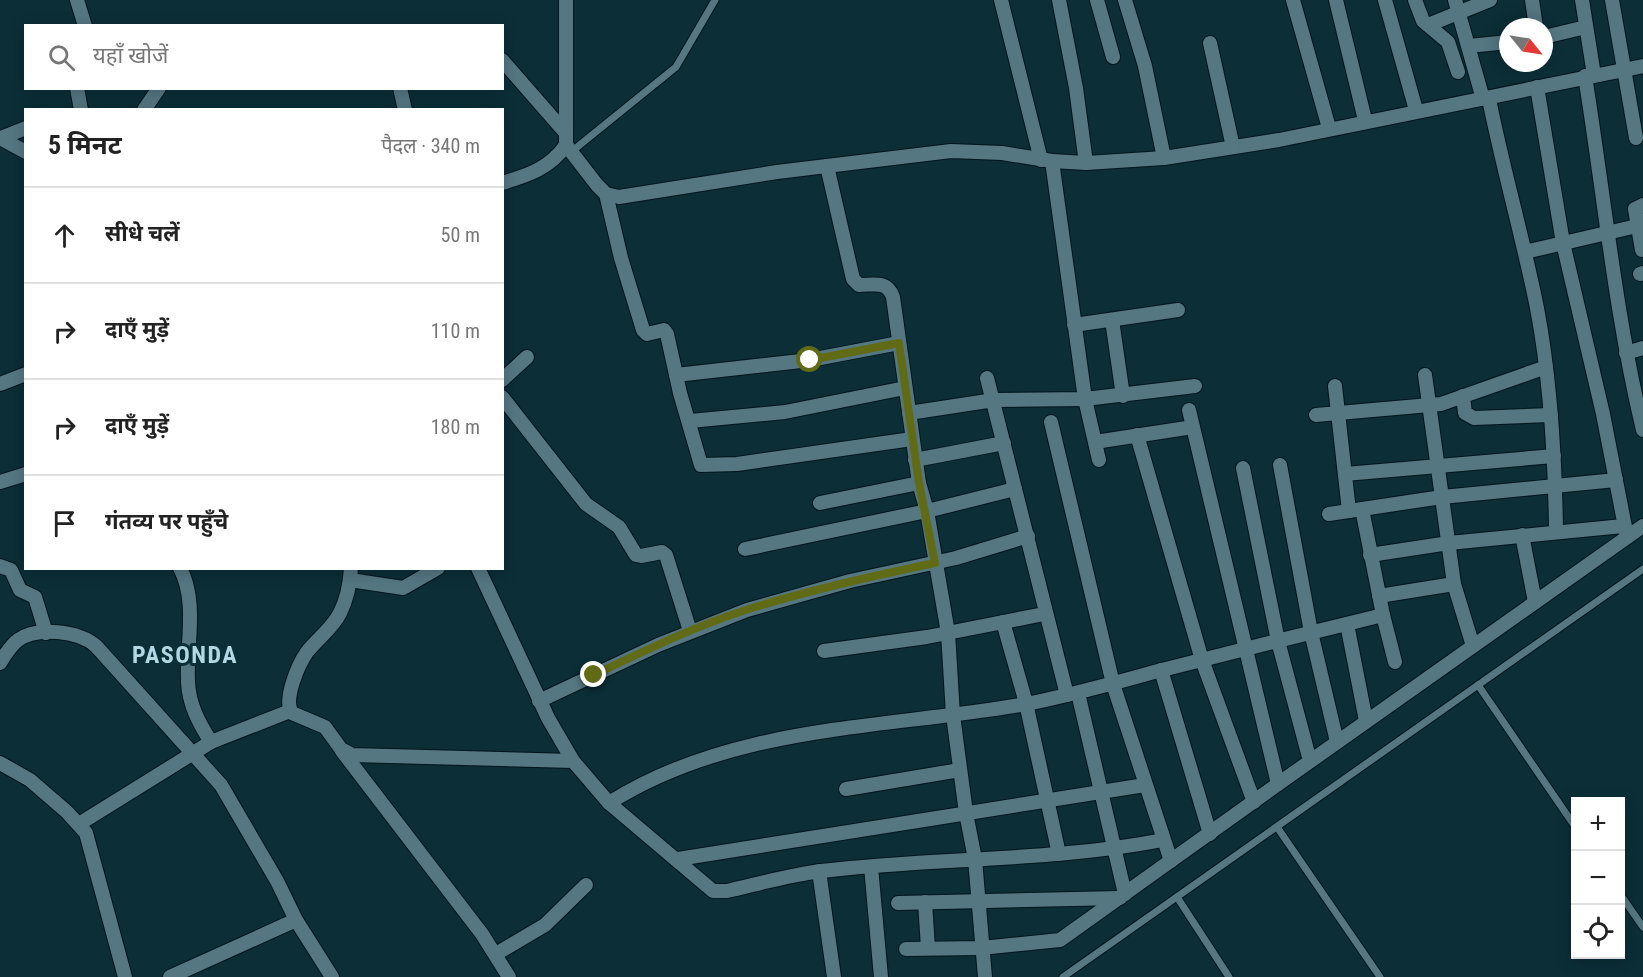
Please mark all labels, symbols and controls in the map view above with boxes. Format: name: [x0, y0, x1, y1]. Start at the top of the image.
north arrow: [1499, 18, 1553, 72]
search box: [24, 24, 504, 90]
icon: search: [45, 41, 78, 74]
text: यहाँ खोजें: [93, 43, 168, 68]
text: 5 मिनट: [48, 130, 122, 160]
text: पैदल · 340 m: [381, 134, 480, 158]
icon: ahead: [48, 219, 81, 252]
text: सीधे चलें: [105, 221, 179, 246]
text: 50 m: [441, 223, 480, 247]
icon: right: [48, 315, 81, 348]
text: दाएँ मुड़ें: [105, 317, 169, 342]
text: 110 m: [431, 319, 480, 343]
route start: [796, 346, 822, 372]
icon: right: [48, 411, 81, 444]
text: दाएँ मुड़ें: [105, 413, 169, 438]
text: 180 m: [431, 415, 480, 439]
icon: arrive: [48, 507, 81, 540]
text: गंतव्य पर पहुँचे: [105, 509, 228, 534]
district label: PASONDA: [132, 641, 238, 669]
route end: [580, 661, 606, 687]
map controls: [1571, 797, 1625, 959]
button: +: [1571, 797, 1625, 851]
button: −: [1571, 851, 1625, 905]
button: locate: [1571, 905, 1625, 959]

